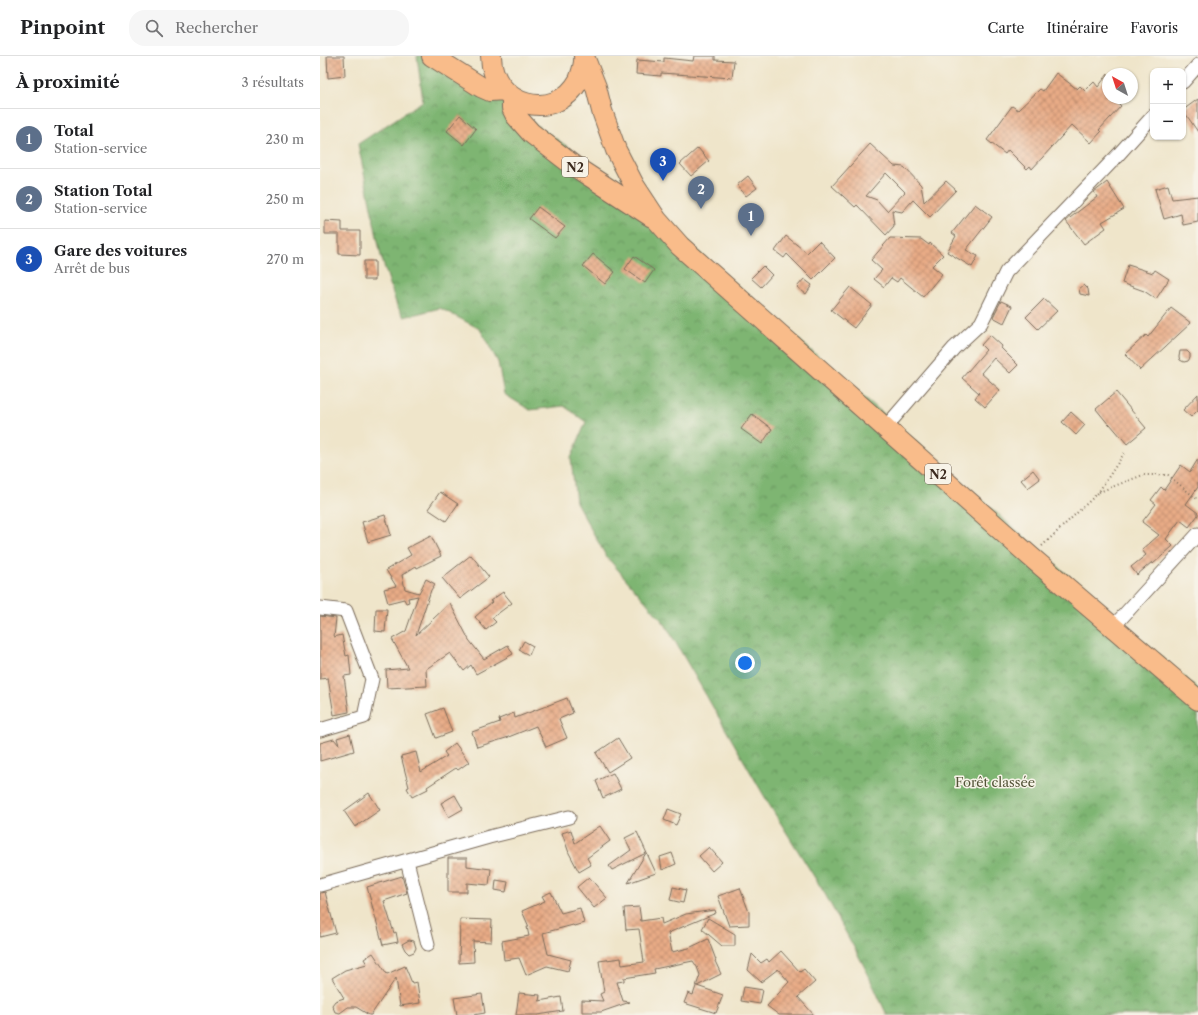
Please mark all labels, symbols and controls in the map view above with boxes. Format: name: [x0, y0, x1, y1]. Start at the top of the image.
search box: [129, 10, 409, 46]
text: Pinpoint: [20, 16, 105, 39]
icon: search: [143, 17, 165, 39]
text: Rechercher: [175, 18, 258, 37]
text: Carte: [988, 19, 1024, 37]
text: Itinéraire: [1046, 19, 1108, 37]
text: Favoris: [1130, 19, 1178, 37]
north arrow: [1102, 68, 1138, 104]
map controls: [1150, 68, 1186, 140]
button: +: [1150, 68, 1186, 104]
text: À proximité: [16, 72, 120, 92]
text: 3 résultats: [242, 74, 304, 90]
button: −: [1150, 104, 1186, 140]
text: Total: [54, 121, 94, 140]
text: 1: [26, 131, 32, 147]
text: 230 m: [266, 131, 304, 147]
text: Station-service: [54, 140, 147, 156]
pin: 3: [650, 148, 676, 181]
road number: N2: [562, 157, 588, 177]
pin: 2: [688, 176, 714, 209]
text: Station Total: [54, 181, 153, 200]
text: 2: [25, 191, 33, 207]
text: 250 m: [266, 191, 304, 207]
text: Station-service: [54, 200, 147, 216]
pin: 1: [738, 203, 764, 236]
text: Gare des voitures: [54, 241, 187, 260]
text: 3: [25, 251, 33, 267]
text: 270 m: [266, 251, 304, 267]
text: Arrêt de bus: [54, 260, 130, 276]
road number: N2: [925, 464, 951, 484]
your location: [735, 653, 755, 673]
park label: Forêt classée: [955, 774, 1035, 790]

